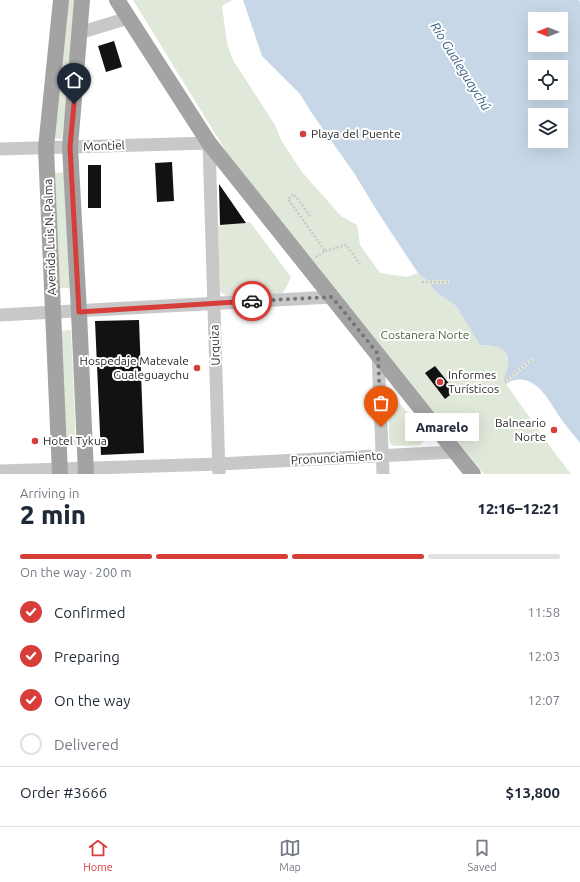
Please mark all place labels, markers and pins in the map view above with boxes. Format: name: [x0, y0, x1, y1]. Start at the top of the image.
pin: [57, 63, 91, 104]
place label: Playa del Puente: [311, 127, 401, 140]
marker: Playa del Puente: [298, 129, 308, 139]
place label: Hospedaje Matevale Gualeguaychu: [80, 354, 189, 381]
marker: Hospedaje Matevale Gualeguaychu: [192, 363, 202, 373]
place label: Informes Turísticos: [448, 368, 499, 395]
marker: Informes Turísticos: [435, 377, 445, 387]
pin: [364, 386, 398, 427]
callout: Amarelo: [405, 413, 479, 441]
place label: Balneario Norte: [495, 416, 546, 443]
marker: Balneario Norte: [549, 425, 559, 435]
place label: Hotel Tykua: [43, 434, 107, 447]
marker: Hotel Tykua: [30, 436, 40, 446]

